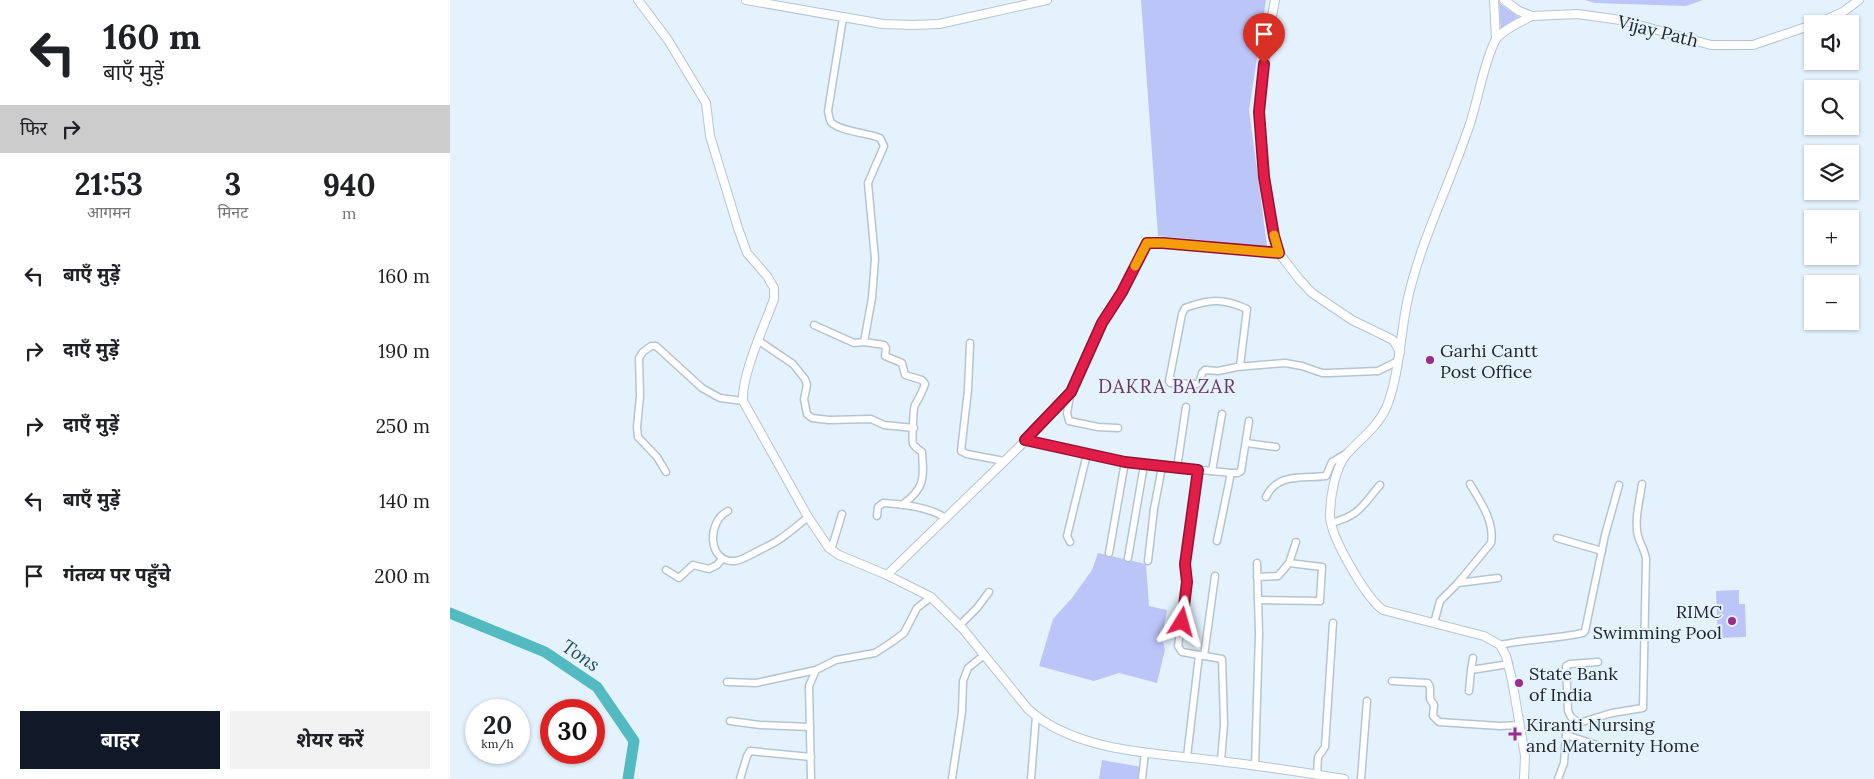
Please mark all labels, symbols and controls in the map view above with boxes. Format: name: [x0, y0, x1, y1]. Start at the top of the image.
street label: Vijay Path: [1614, 10, 1701, 52]
pin: [1243, 13, 1285, 64]
text: 160 m: [103, 14, 201, 59]
map controls: [1804, 15, 1859, 330]
button: sound: [1804, 15, 1859, 70]
icon: left: [20, 20, 85, 85]
icon: arrive: [1250, 20, 1278, 48]
text: बाएँ मुड़ें: [103, 58, 164, 86]
button: search: [1804, 80, 1859, 135]
icon: right: [57, 115, 85, 143]
text: फिर: [20, 116, 47, 140]
button: layers: [1804, 145, 1859, 200]
text: 21:53: [74, 165, 143, 203]
text: 3: [225, 165, 241, 203]
text: 940: [323, 166, 376, 204]
text: आगमन: [87, 202, 131, 222]
text: मिनट: [218, 202, 248, 222]
text: m: [342, 203, 356, 223]
button: +: [1804, 210, 1859, 265]
icon: left: [20, 262, 48, 290]
text: बाएँ मुड़ें: [63, 262, 120, 286]
text: 160 m: [378, 264, 430, 288]
button: −: [1804, 275, 1859, 330]
icon: right: [20, 337, 48, 365]
text: दाएँ मुड़ें: [63, 337, 119, 361]
text: 190 m: [378, 339, 430, 363]
place label: Garhi Cantt Post Office: [1440, 339, 1538, 383]
marker: Garhi Cantt Post Office: [1424, 354, 1436, 366]
district label: DAKRA BAZAR: [1098, 374, 1236, 398]
icon: right: [20, 412, 48, 440]
text: दाएँ मुड़ें: [63, 412, 119, 436]
text: 250 m: [376, 414, 430, 438]
icon: left: [20, 487, 48, 515]
text: बाएँ मुड़ें: [63, 487, 120, 511]
text: 140 m: [379, 489, 430, 513]
icon: arrive: [20, 562, 48, 590]
text: गंतव्य पर पहुँचे: [63, 562, 171, 586]
text: 200 m: [374, 564, 430, 588]
position arrow: [1155, 595, 1207, 647]
place label: RIMC Swimming Pool: [1593, 600, 1722, 644]
marker: RIMC Swimming Pool: [1726, 615, 1738, 627]
water label: Tons: [557, 634, 605, 676]
place label: State Bank of India: [1529, 662, 1618, 706]
marker: State Bank of India: [1513, 677, 1525, 689]
speed limit sign: 30: [540, 699, 605, 764]
text: 20: [483, 709, 512, 741]
button: बाहर: [20, 711, 220, 769]
button: शेयर करें: [230, 711, 430, 769]
place label: Kiranti Nursing and Maternity Home: [1526, 713, 1700, 757]
marker: Kiranti Nursing and Maternity Home: [1508, 727, 1522, 741]
text: km/h: [481, 736, 514, 751]

